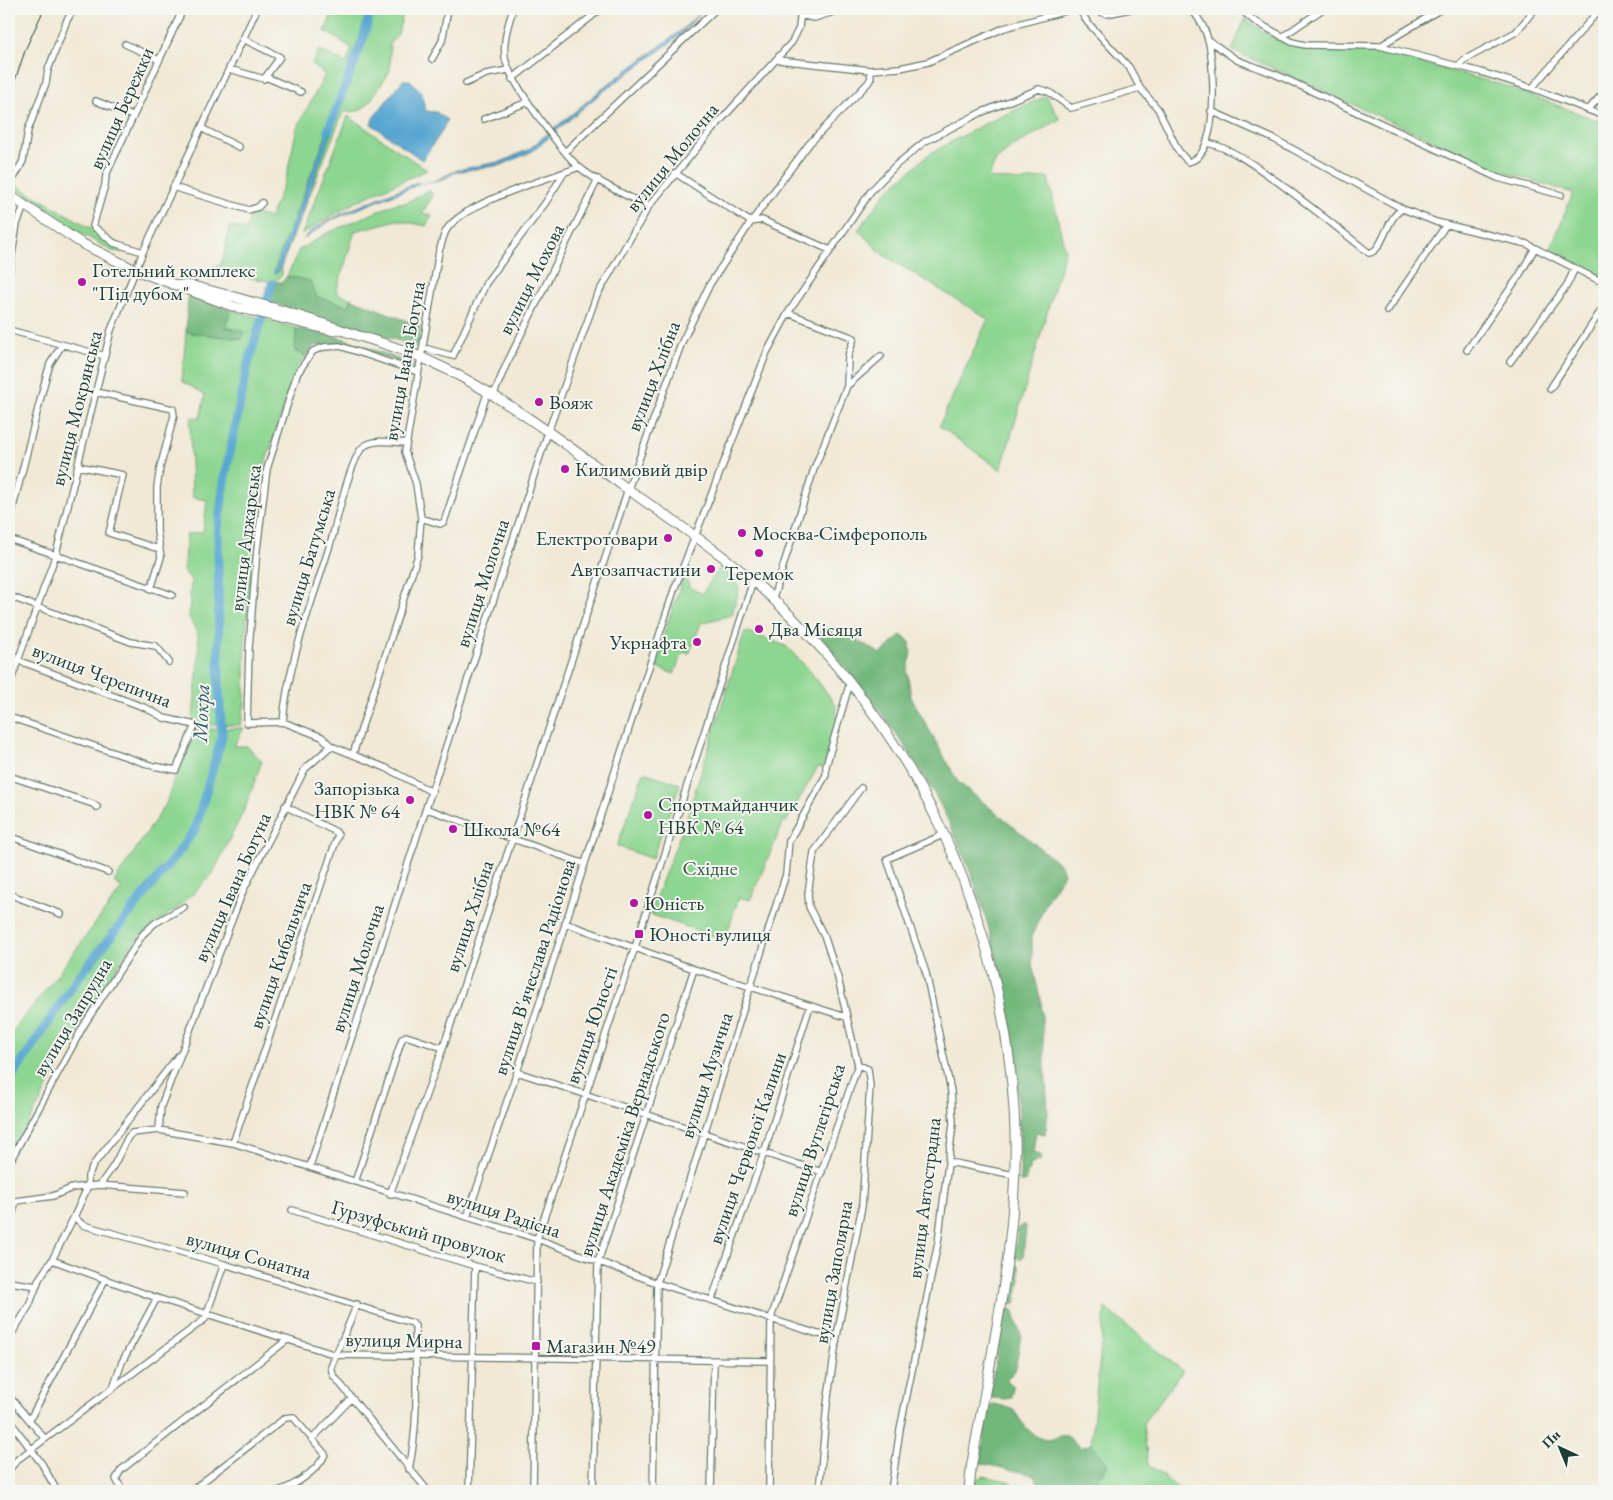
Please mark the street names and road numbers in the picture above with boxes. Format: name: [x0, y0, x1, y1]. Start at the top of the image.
street label: вулиця Бережки: [82, 42, 160, 173]
street label: вулиця Молочна: [620, 97, 724, 217]
street label: вулиця Мохова: [492, 219, 570, 339]
street label: вулиця Івана Богуна: [377, 279, 431, 443]
street label: вулиця Хлібна: [620, 317, 686, 435]
street label: вулиця Мокрянська: [44, 328, 108, 488]
street label: вулиця Аджарська: [223, 463, 267, 613]
street label: вулиця Батумська: [275, 485, 341, 629]
street label: вулиця Молочна: [449, 515, 515, 651]
street label: вулиця Черепична: [29, 636, 175, 714]
street label: вулиця Івана Богуна: [187, 808, 277, 966]
street label: вулиця В'ячеслава Радіонова: [487, 856, 581, 1078]
street label: вулиця Хлібна: [439, 857, 499, 975]
street label: вулиця Кибальчича: [243, 878, 317, 1032]
street label: вулиця Молочна: [324, 900, 390, 1036]
street label: вулиця Запрудна: [26, 953, 118, 1081]
street label: вулиця Юності: [559, 963, 623, 1087]
street label: вулиця Академіка Вернадського: [572, 1008, 676, 1260]
street label: вулиця Музична: [673, 1009, 739, 1141]
street label: вулиця Червоної Калини: [702, 1048, 792, 1248]
street label: вулиця Вуглегірська: [777, 1060, 851, 1220]
street label: вулиця Автострадна: [901, 1116, 947, 1280]
street label: вулиця Радісна: [444, 1182, 564, 1244]
street label: Гурзуфський провулок: [329, 1194, 510, 1268]
street label: вулиця Заполярна: [808, 1198, 858, 1346]
street label: вулиця Сонатна: [183, 1225, 315, 1285]
street label: вулиця Мирна: [345, 1326, 463, 1354]

